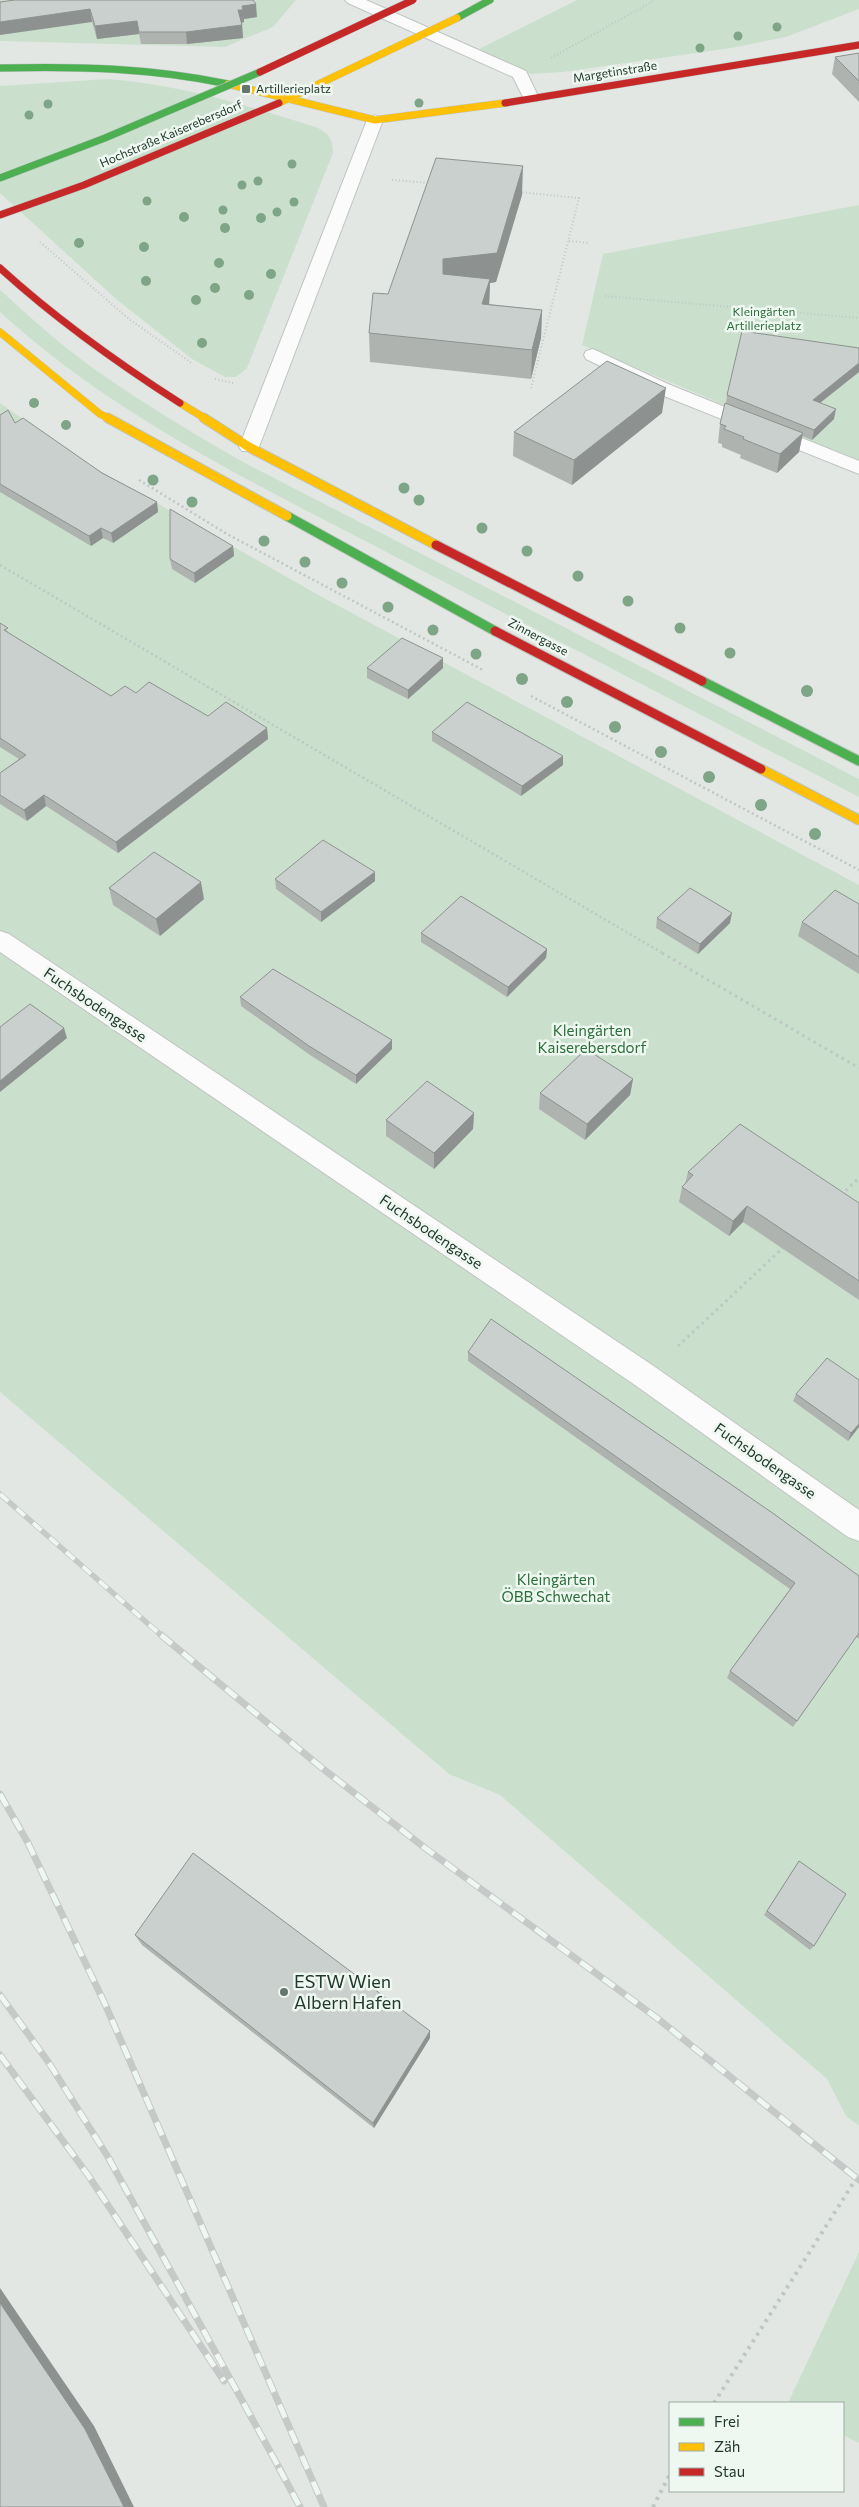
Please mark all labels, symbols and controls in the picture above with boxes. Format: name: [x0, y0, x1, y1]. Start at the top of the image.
street label: Margetinstraße: [572, 57, 658, 85]
place label: Artillerieplatz: [256, 81, 331, 95]
marker: Artillerieplatz: [240, 83, 252, 95]
street label: Hochstraße Kaiserebersdorf: [97, 97, 244, 169]
park label: Kleingärten Artillerieplatz: [726, 304, 802, 332]
street label: Zinnergasse: [506, 614, 571, 658]
street label: Fuchsbodengasse: [41, 963, 150, 1045]
park label: Kleingärten Kaiserebersdorf: [537, 1021, 647, 1056]
street label: Fuchsbodengasse: [377, 1190, 486, 1272]
street label: Fuchsbodengasse: [711, 1418, 820, 1502]
park label: Kleingärten ÖBB Schwechat: [502, 1570, 610, 1605]
place label: ESTW Wien Albern Hafen: [294, 1970, 401, 2013]
marker: ESTW Wien Albern Hafen: [278, 1986, 290, 1998]
legend: [669, 2402, 844, 2492]
text: Frei: [714, 2412, 740, 2430]
text: Zäh: [714, 2437, 740, 2455]
text: Stau: [714, 2462, 745, 2480]

